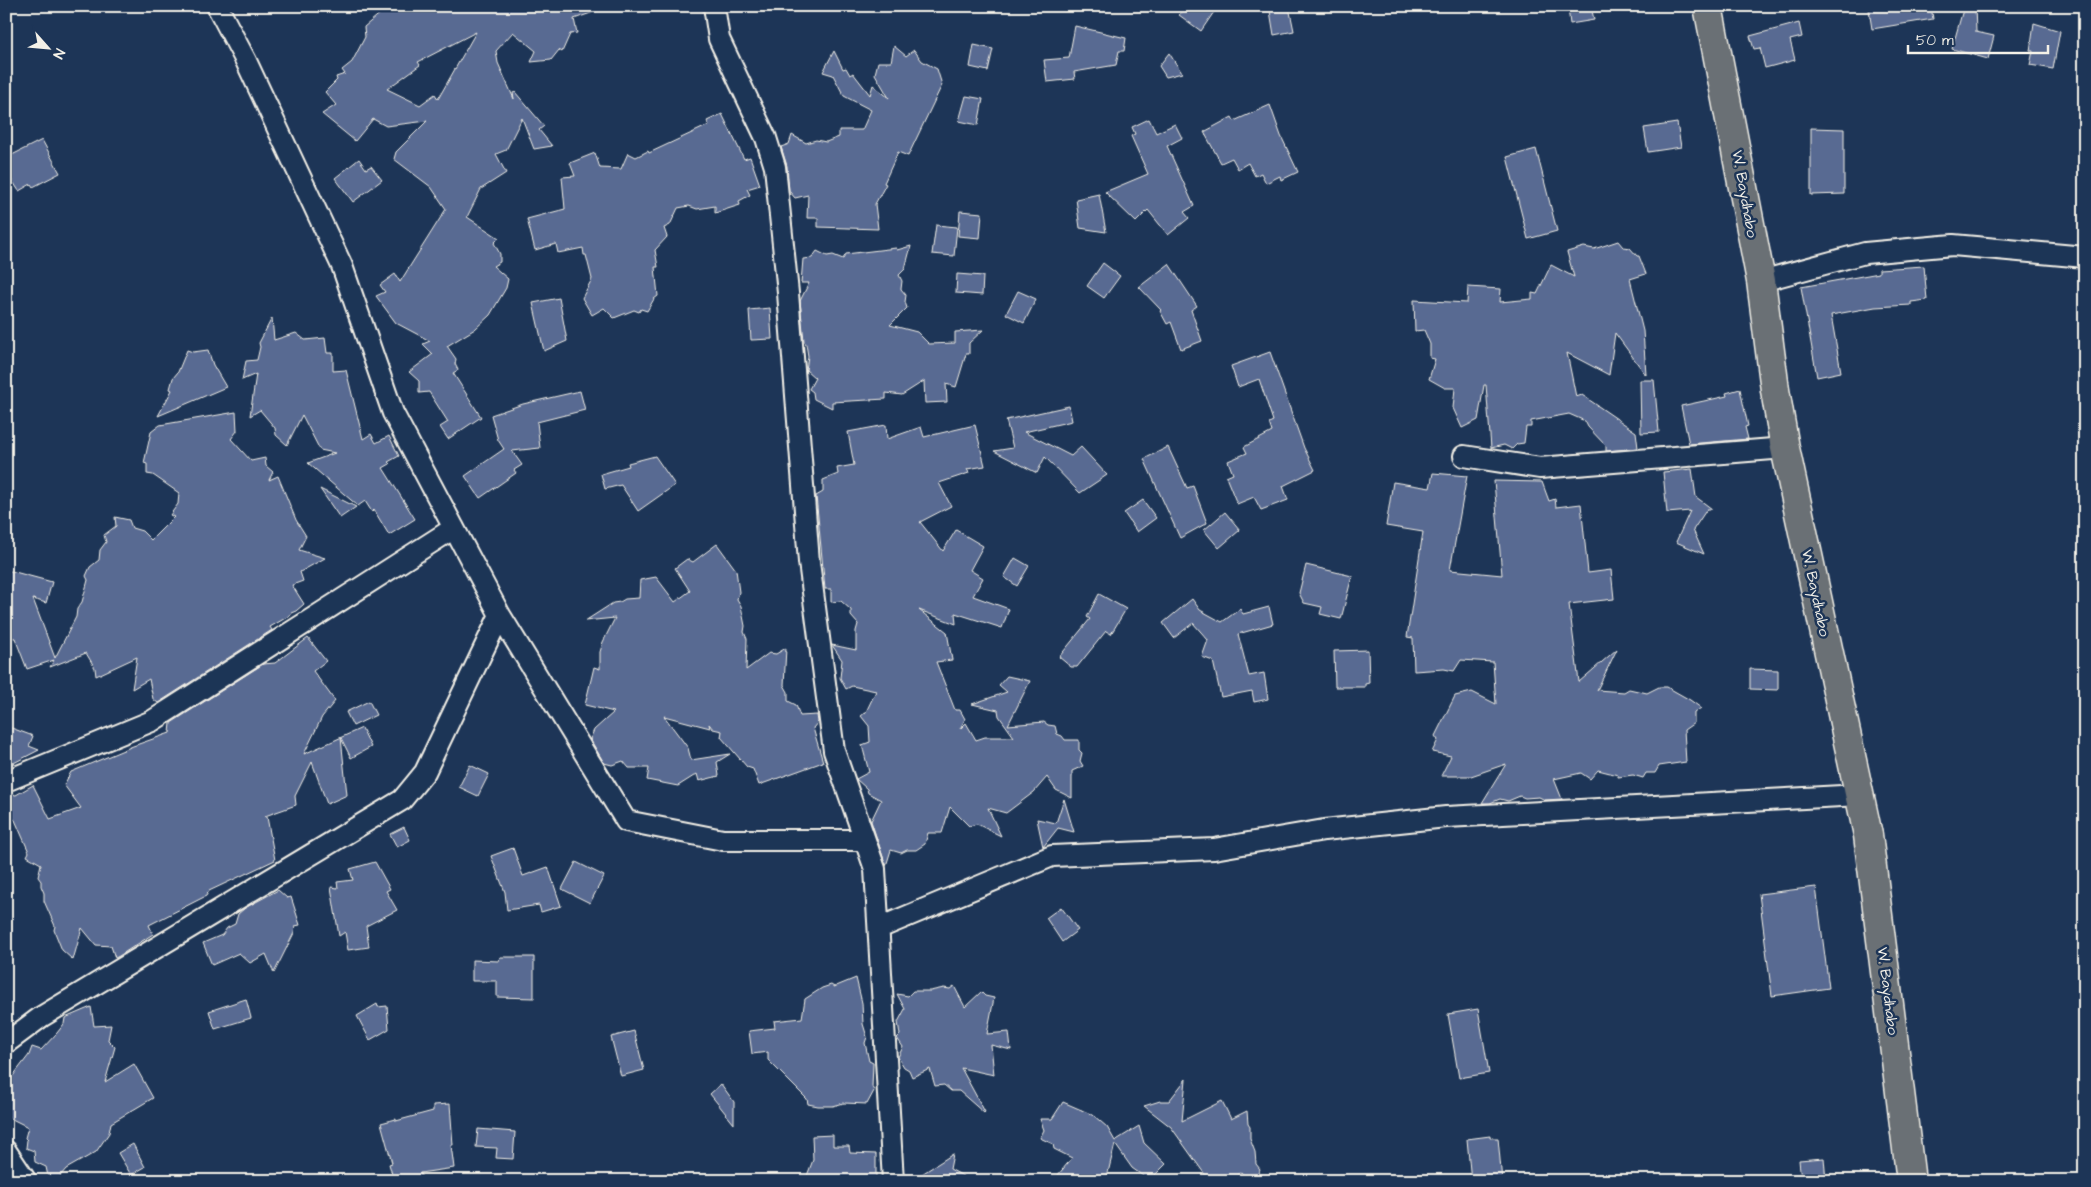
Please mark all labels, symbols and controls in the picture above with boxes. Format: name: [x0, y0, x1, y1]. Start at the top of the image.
north arrow: [22, 22, 72, 72]
scale bar: [1908, 22, 2048, 54]
text: 50 m: [1916, 30, 1954, 51]
text: N: [48, 45, 70, 62]
street label: W. Baydhabo: [1726, 149, 1763, 240]
street label: W. Baydhabo: [1795, 548, 1835, 639]
street label: W. Baydhabo: [1871, 946, 1903, 1037]

